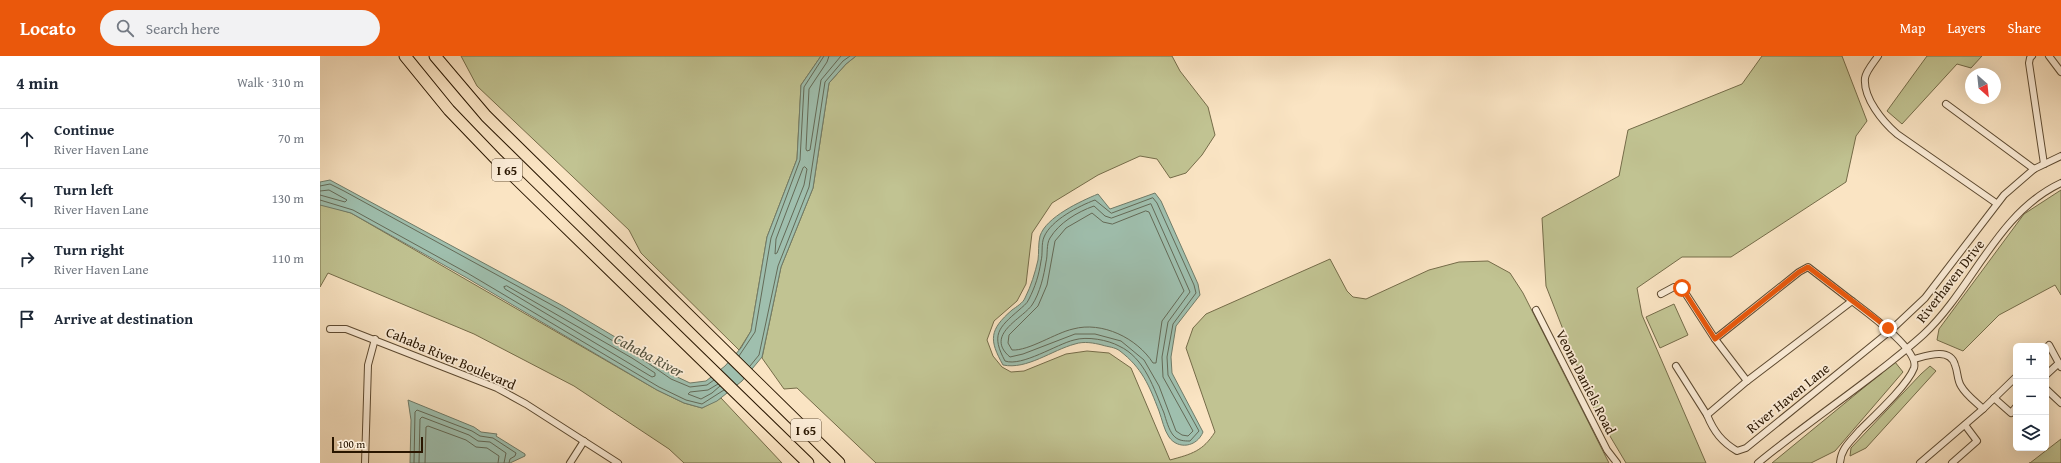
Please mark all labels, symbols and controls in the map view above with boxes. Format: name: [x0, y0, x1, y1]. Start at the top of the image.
search box: [100, 10, 380, 46]
text: Locato: [20, 14, 76, 42]
icon: search: [114, 17, 136, 39]
text: Search here: [146, 18, 220, 39]
text: Map: [1900, 18, 1926, 38]
text: Layers: [1948, 18, 1986, 38]
text: Share: [2008, 18, 2041, 38]
north arrow: [1965, 68, 2001, 104]
text: 4 min: [16, 70, 58, 95]
text: Walk · 310 m: [237, 73, 304, 92]
text: Continue: [54, 119, 115, 140]
icon: ahead: [16, 128, 38, 150]
text: 70 m: [278, 129, 304, 148]
text: River Haven Lane: [54, 140, 149, 159]
road number: I 65: [492, 159, 522, 181]
text: Turn left: [54, 179, 113, 200]
icon: left: [16, 188, 38, 210]
text: 130 m: [272, 189, 304, 208]
text: River Haven Lane: [54, 200, 149, 219]
street label: Riverhaven Drive: [1911, 235, 1989, 327]
text: Turn right: [54, 239, 125, 260]
icon: right: [16, 248, 38, 270]
text: 110 m: [272, 249, 304, 268]
text: River Haven Lane: [54, 260, 149, 279]
route start: [1673, 279, 1691, 297]
icon: arrive: [16, 308, 38, 330]
text: Arrive at destination: [54, 308, 193, 329]
route end: [1879, 319, 1897, 337]
street label: Cahaba River Boulevard: [383, 322, 519, 395]
street label: Veona Daniels Road: [1551, 326, 1621, 438]
water label: Cahaba River: [610, 328, 688, 382]
map controls: [2013, 343, 2049, 451]
button: +: [2013, 343, 2049, 379]
street label: River Haven Lane: [1742, 358, 1834, 438]
button: −: [2013, 379, 2049, 415]
button: layers: [2013, 415, 2049, 451]
road number: I 65: [791, 419, 821, 441]
scale bar: [332, 435, 423, 454]
text: 100 m: [338, 436, 365, 452]

